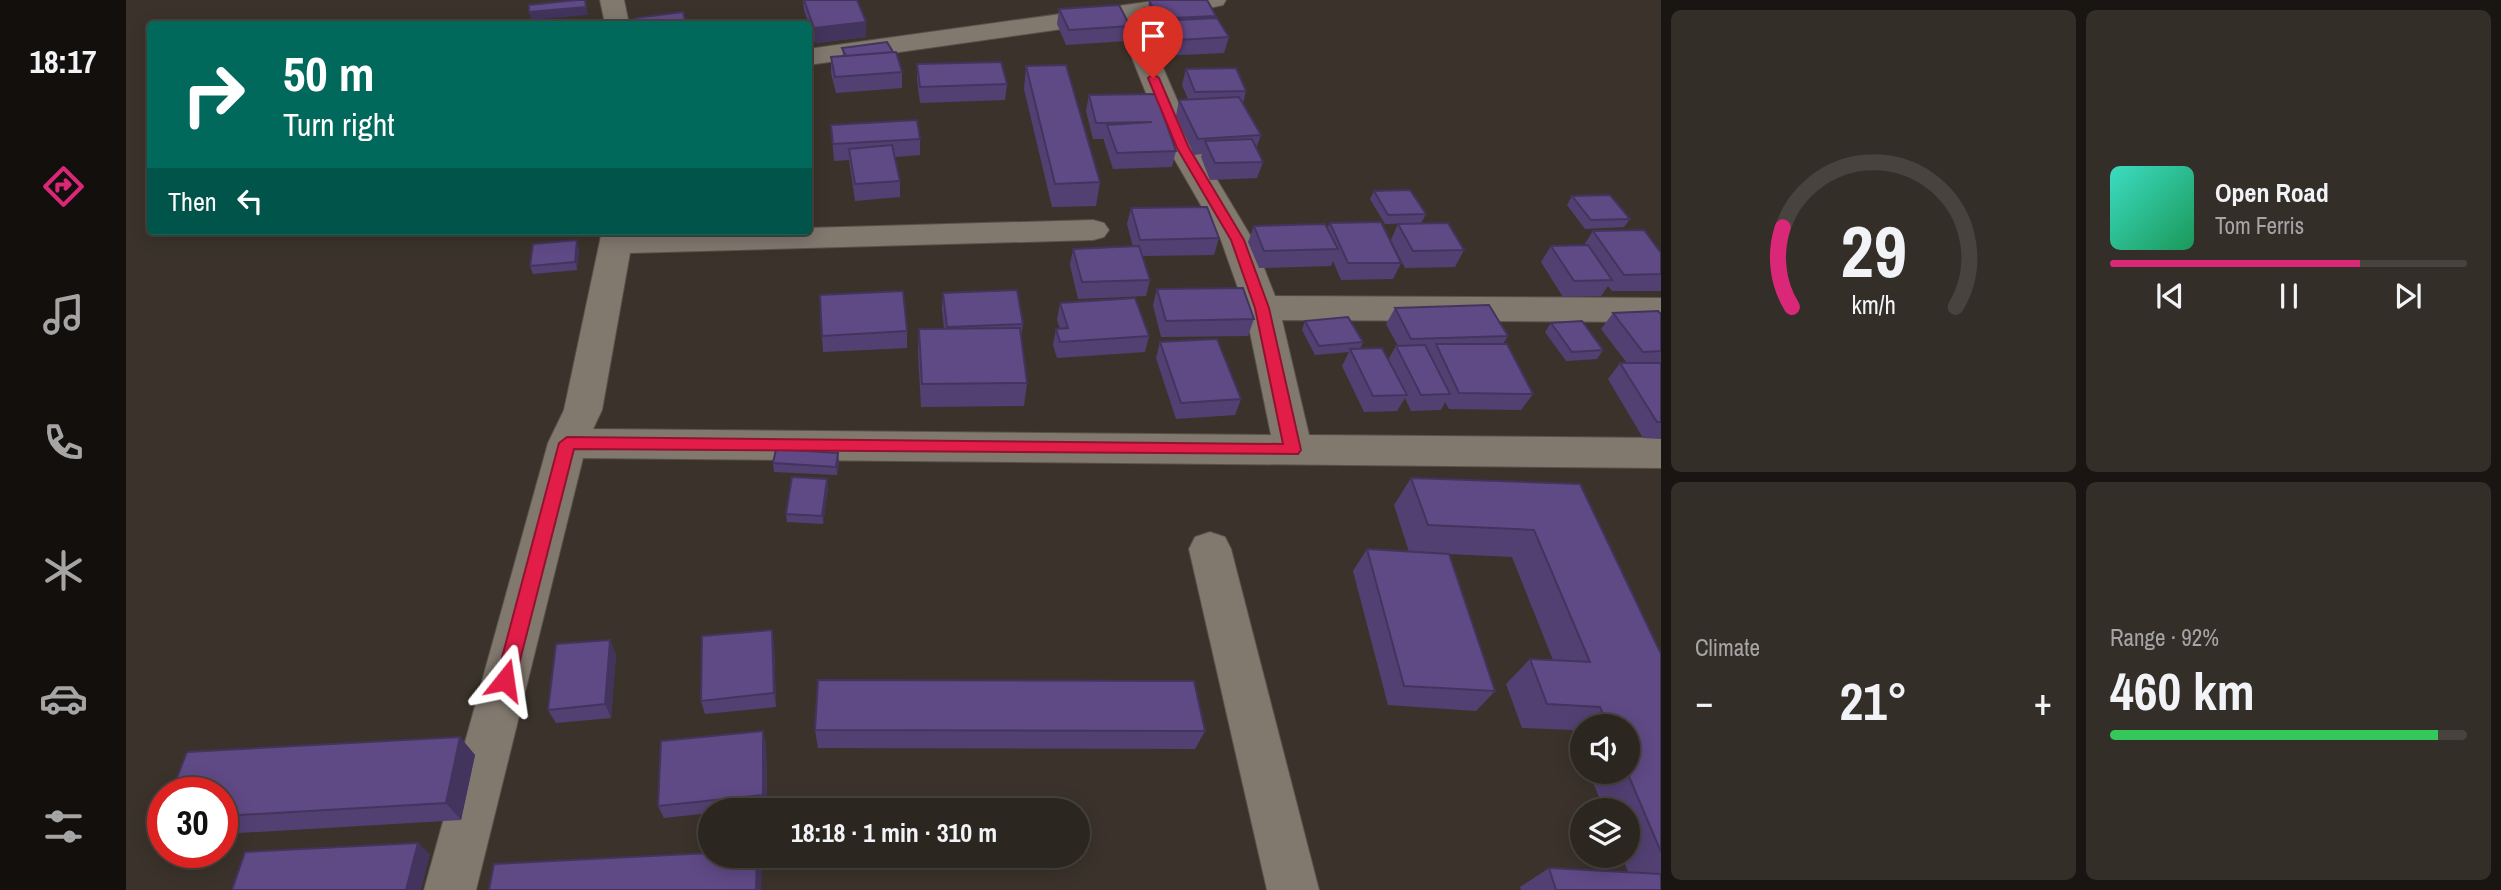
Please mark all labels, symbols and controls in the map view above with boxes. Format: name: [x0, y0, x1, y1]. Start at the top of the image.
pin: [1123, 6, 1183, 78]
icon: arrive: [1134, 17, 1172, 55]
text: 18:17: [29, 40, 97, 83]
text: 50 m: [283, 40, 375, 106]
icon: right: [168, 49, 259, 140]
text: Turn right: [283, 103, 395, 146]
icon: directions: [39, 162, 88, 211]
text: Open Road: [2215, 175, 2329, 210]
icon: left: [231, 182, 269, 220]
text: Then: [168, 184, 217, 219]
text: 29: [1840, 202, 1907, 300]
text: Tom Ferris: [2215, 210, 2304, 241]
icon: previous: [2151, 277, 2189, 315]
icon: pause: [2270, 277, 2308, 315]
icon: next: [2389, 277, 2427, 315]
text: km/h: [1851, 288, 1896, 322]
icon: music: [39, 290, 88, 339]
icon: phone: [39, 418, 88, 467]
icon: climate: [39, 546, 88, 595]
text: Range · 92%: [2110, 622, 2219, 653]
text: Climate: [1695, 632, 1760, 663]
position arrow: [468, 643, 542, 717]
text: 460 km: [2110, 656, 2255, 726]
text: 21°: [1839, 666, 1908, 736]
icon: car: [39, 674, 88, 723]
text: −: [1695, 676, 1713, 727]
text: +: [2034, 676, 2052, 727]
map controls: [1570, 714, 1640, 868]
button: sound: [1570, 714, 1640, 784]
speed limit sign: 30: [147, 777, 238, 868]
button: layers: [1570, 798, 1640, 868]
icon: filters: [39, 802, 88, 851]
text: 18:18 · 1 min · 310 m: [791, 815, 997, 850]

